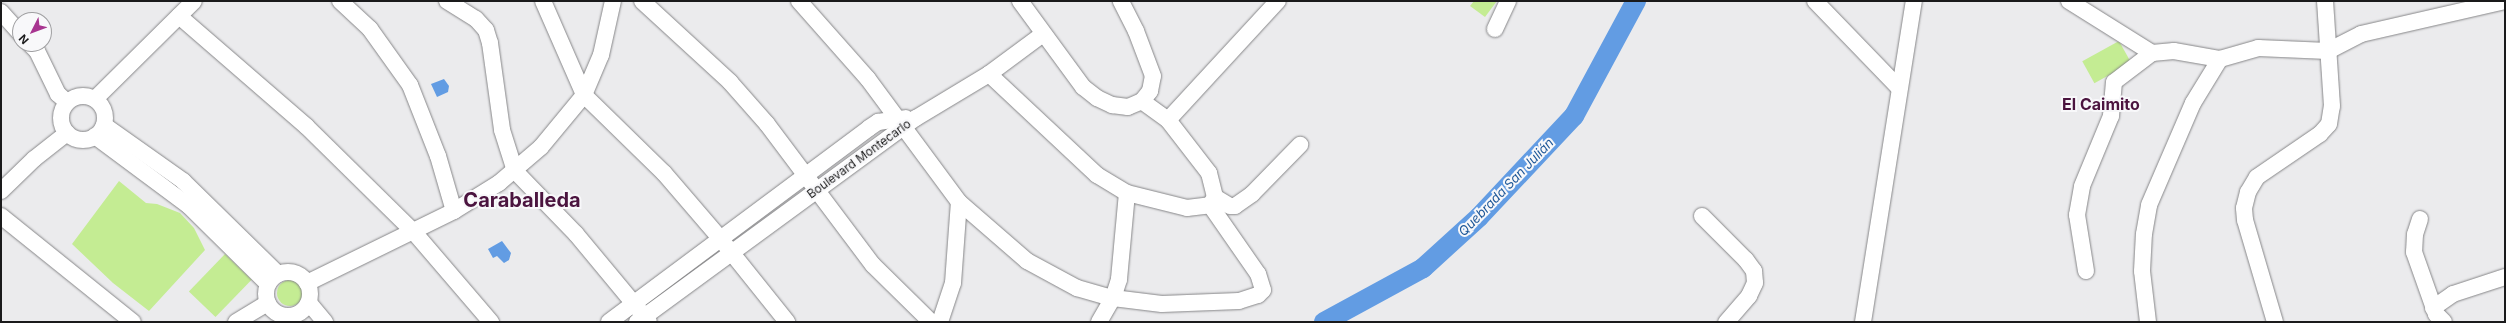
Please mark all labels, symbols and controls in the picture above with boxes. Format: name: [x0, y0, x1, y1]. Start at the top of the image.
north arrow: [12, 12, 52, 52]
text: N: [16, 32, 32, 47]
district label: El Caimito: [2062, 94, 2140, 114]
street label: Boulevard Montecarlo: [804, 117, 914, 201]
water label: Quebrada San Julián: [1455, 135, 1557, 239]
district label: Caraballeda: [463, 188, 581, 212]

